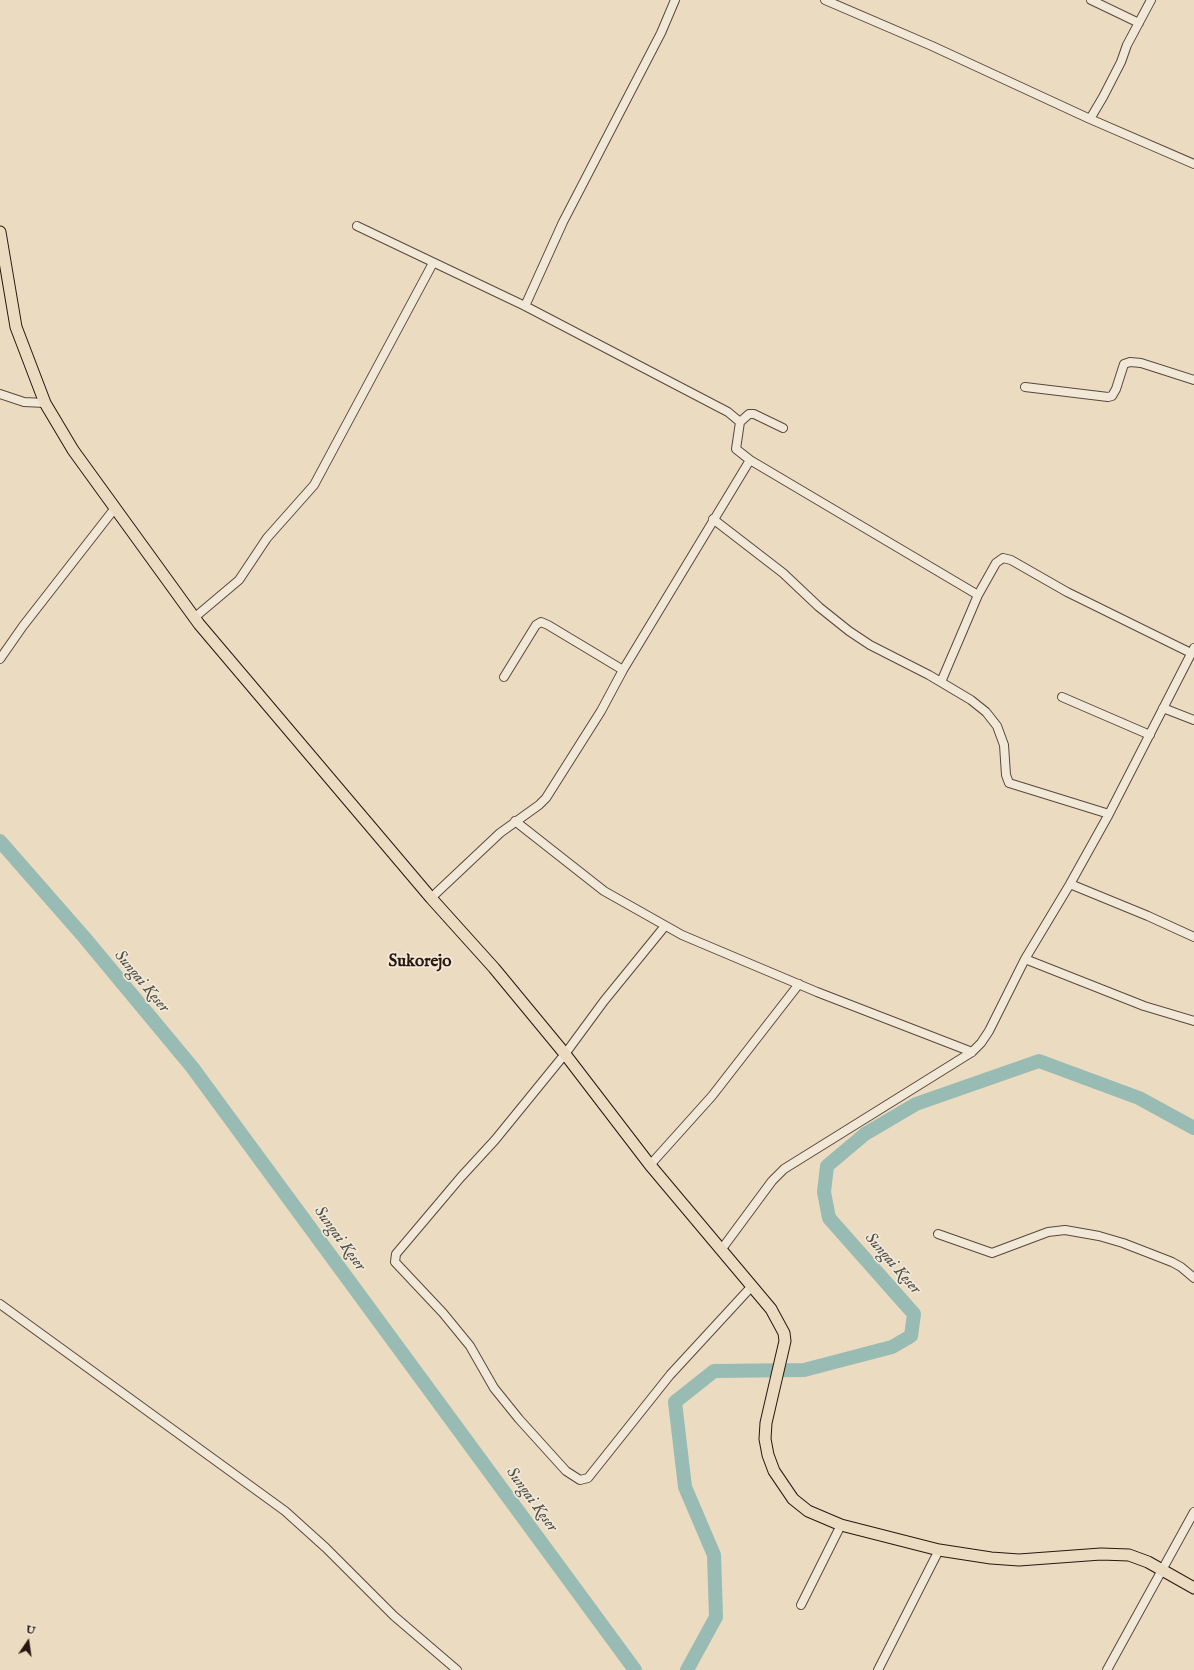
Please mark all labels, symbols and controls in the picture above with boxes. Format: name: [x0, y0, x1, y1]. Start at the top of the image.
water label: Sungai Keser: [109, 947, 173, 1017]
district label: Sukorejo: [389, 953, 451, 973]
water label: Sungai Keser: [309, 1203, 369, 1275]
water label: Sungai Keser: [860, 1229, 924, 1299]
water label: Sungai Keser: [501, 1464, 561, 1536]
north arrow: [8, 1622, 48, 1662]
text: U: [25, 1622, 37, 1638]

